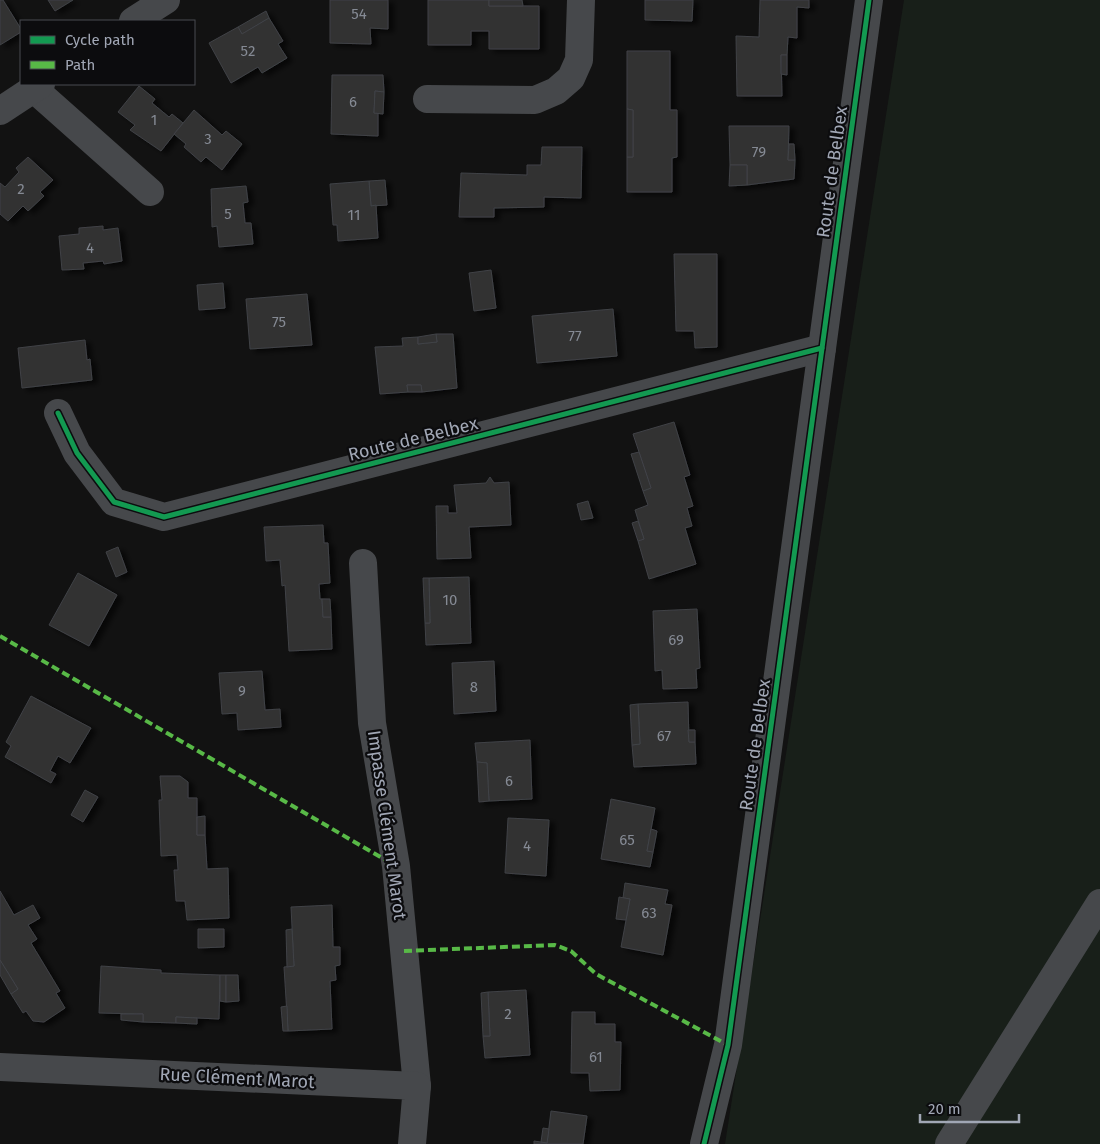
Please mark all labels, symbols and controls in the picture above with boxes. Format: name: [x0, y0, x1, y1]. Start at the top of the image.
house number: 54: [351, 5, 367, 23]
legend: [20, 20, 195, 85]
text: Cycle path: [65, 31, 135, 49]
house number: 52: [241, 42, 255, 60]
text: Path: [65, 56, 95, 74]
house number: 6: [349, 93, 357, 111]
street label: Route de Belbex: [812, 104, 852, 239]
house number: 1: [151, 111, 157, 129]
house number: 3: [204, 130, 212, 148]
house number: 79: [752, 143, 766, 161]
house number: 2: [17, 180, 25, 198]
house number: 5: [224, 205, 232, 223]
house number: 11: [348, 206, 360, 224]
house number: 4: [86, 239, 94, 257]
house number: 75: [272, 313, 286, 331]
house number: 77: [568, 327, 582, 345]
street label: Route de Belbex: [346, 412, 480, 466]
house number: 10: [443, 591, 457, 609]
house number: 69: [668, 631, 684, 649]
street label: Route de Belbex: [735, 677, 775, 812]
house number: 8: [470, 678, 478, 696]
house number: 9: [238, 682, 246, 700]
house number: 67: [657, 727, 671, 745]
street label: Impasse Clément Marot: [363, 729, 411, 922]
house number: 6: [505, 772, 513, 790]
house number: 65: [619, 831, 635, 849]
house number: 4: [523, 837, 531, 855]
house number: 63: [641, 904, 657, 922]
house number: 2: [504, 1005, 512, 1023]
house number: 61: [589, 1048, 603, 1066]
street label: Rue Clément Marot: [159, 1063, 316, 1093]
scale bar: [920, 1092, 1019, 1124]
text: 20 m: [928, 1100, 961, 1118]

